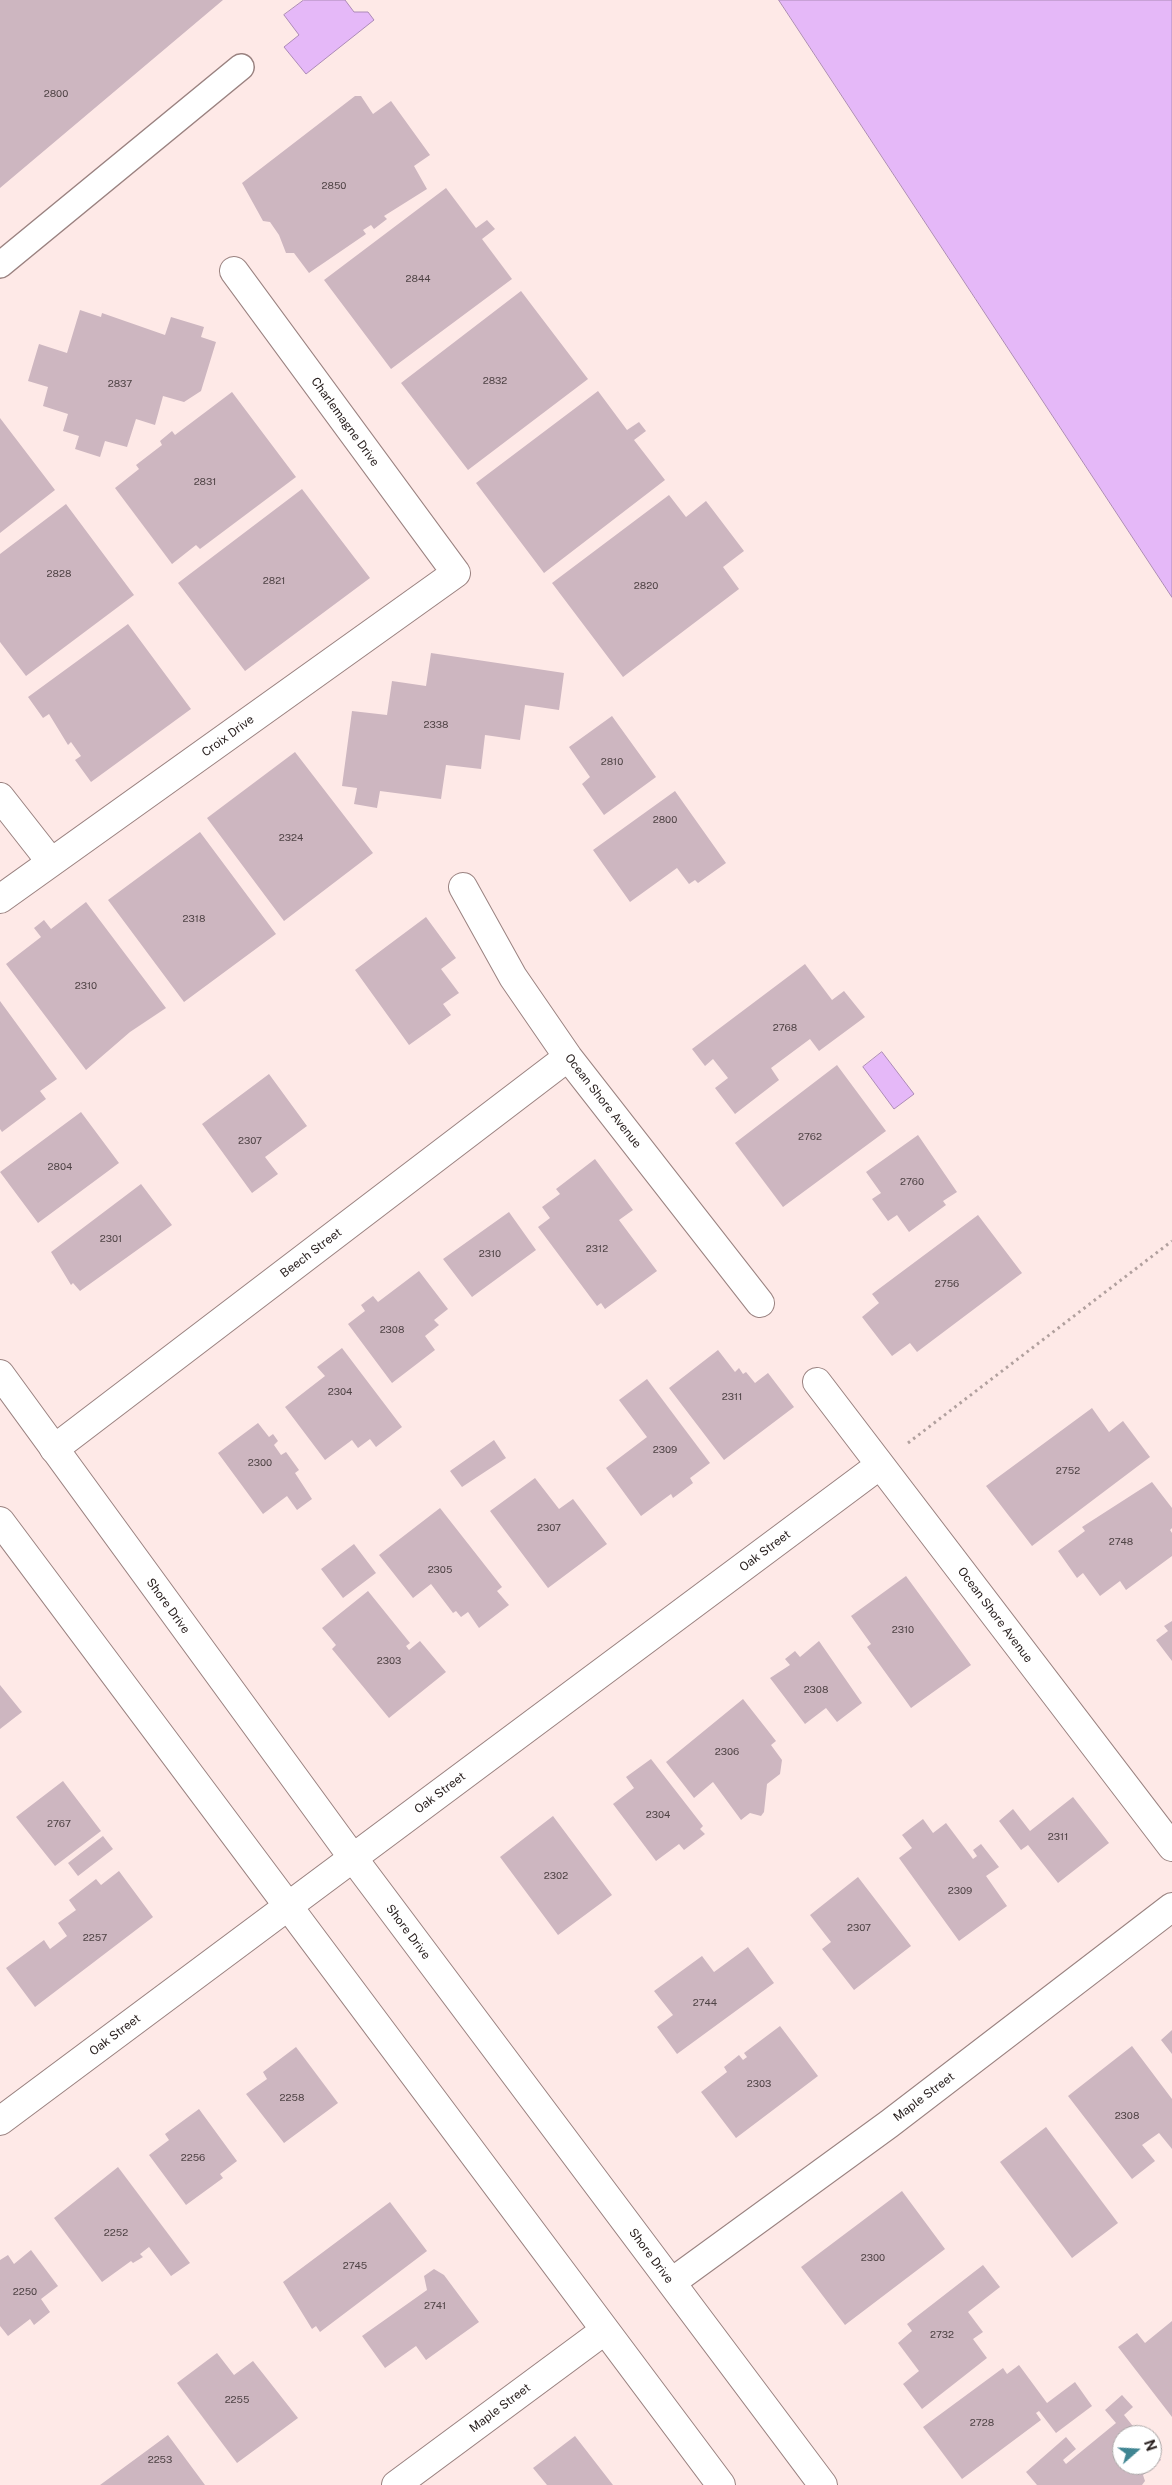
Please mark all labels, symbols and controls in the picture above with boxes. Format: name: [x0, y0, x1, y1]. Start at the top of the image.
house number: 2800: [44, 88, 68, 100]
house number: 2850: [322, 180, 346, 192]
house number: 2844: [406, 273, 430, 285]
street label: Charlemagne Drive: [308, 375, 382, 469]
house number: 2832: [483, 375, 507, 387]
house number: 2837: [108, 378, 132, 390]
house number: 2831: [194, 476, 216, 488]
house number: 2828: [47, 568, 71, 580]
house number: 2821: [263, 575, 285, 587]
house number: 2820: [634, 580, 658, 592]
street label: Croix Drive: [199, 712, 257, 760]
house number: 2338: [424, 719, 448, 731]
house number: 2810: [601, 756, 623, 768]
house number: 2800: [653, 814, 677, 826]
house number: 2324: [279, 832, 303, 844]
house number: 2318: [183, 913, 205, 925]
house number: 2310: [75, 980, 97, 992]
house number: 2768: [773, 1022, 797, 1034]
street label: Ocean Shore Avenue: [562, 1051, 644, 1151]
house number: 2762: [798, 1131, 822, 1143]
house number: 2307: [238, 1135, 262, 1147]
house number: 2804: [48, 1161, 72, 1173]
house number: 2760: [900, 1176, 924, 1188]
street label: Beech Street: [278, 1225, 344, 1281]
house number: 2301: [100, 1233, 122, 1245]
house number: 2312: [586, 1243, 608, 1255]
house number: 2310: [479, 1248, 501, 1260]
house number: 2756: [935, 1278, 959, 1290]
house number: 2308: [380, 1324, 404, 1336]
house number: 2304: [328, 1386, 352, 1398]
house number: 2311: [722, 1391, 742, 1403]
house number: 2309: [653, 1444, 677, 1456]
house number: 2300: [248, 1457, 272, 1469]
house number: 2752: [1056, 1465, 1080, 1477]
house number: 2307: [537, 1522, 561, 1534]
street label: Oak Street: [737, 1527, 793, 1575]
house number: 2748: [1109, 1536, 1133, 1548]
house number: 2305: [428, 1564, 452, 1576]
street label: Ocean Shore Avenue: [954, 1564, 1036, 1666]
street label: Shore Drive: [143, 1576, 193, 1636]
house number: 2310: [892, 1624, 914, 1636]
house number: 2303: [377, 1655, 401, 1667]
house number: 2308: [804, 1684, 828, 1696]
house number: 2306: [715, 1746, 739, 1758]
street label: Oak Street: [412, 1769, 468, 1817]
house number: 2304: [646, 1809, 670, 1821]
house number: 2767: [47, 1818, 71, 1830]
house number: 2311: [1048, 1831, 1068, 1843]
house number: 2302: [544, 1870, 568, 1882]
house number: 2309: [948, 1885, 972, 1897]
street label: Shore Drive: [383, 1902, 433, 1962]
house number: 2307: [847, 1922, 871, 1934]
house number: 2257: [83, 1932, 107, 1944]
house number: 2744: [693, 1997, 717, 2009]
street label: Oak Street: [87, 2011, 143, 2059]
street label: Maple Street: [891, 2069, 957, 2125]
house number: 2303: [747, 2078, 771, 2090]
house number: 2258: [280, 2092, 304, 2104]
house number: 2308: [1115, 2110, 1139, 2122]
house number: 2256: [181, 2152, 205, 2164]
street label: Shore Drive: [626, 2226, 676, 2286]
house number: 2252: [104, 2227, 128, 2239]
house number: 2300: [861, 2252, 885, 2264]
house number: 2745: [343, 2260, 367, 2272]
house number: 2250: [13, 2286, 37, 2298]
house number: 2741: [424, 2300, 446, 2312]
house number: 2732: [930, 2329, 954, 2341]
street label: Maple Street: [467, 2380, 533, 2436]
house number: 2255: [225, 2394, 249, 2406]
house number: 2728: [970, 2417, 994, 2429]
north arrow: [1112, 2425, 1162, 2475]
text: N: [1141, 2438, 1160, 2453]
house number: 2253: [148, 2454, 172, 2466]

